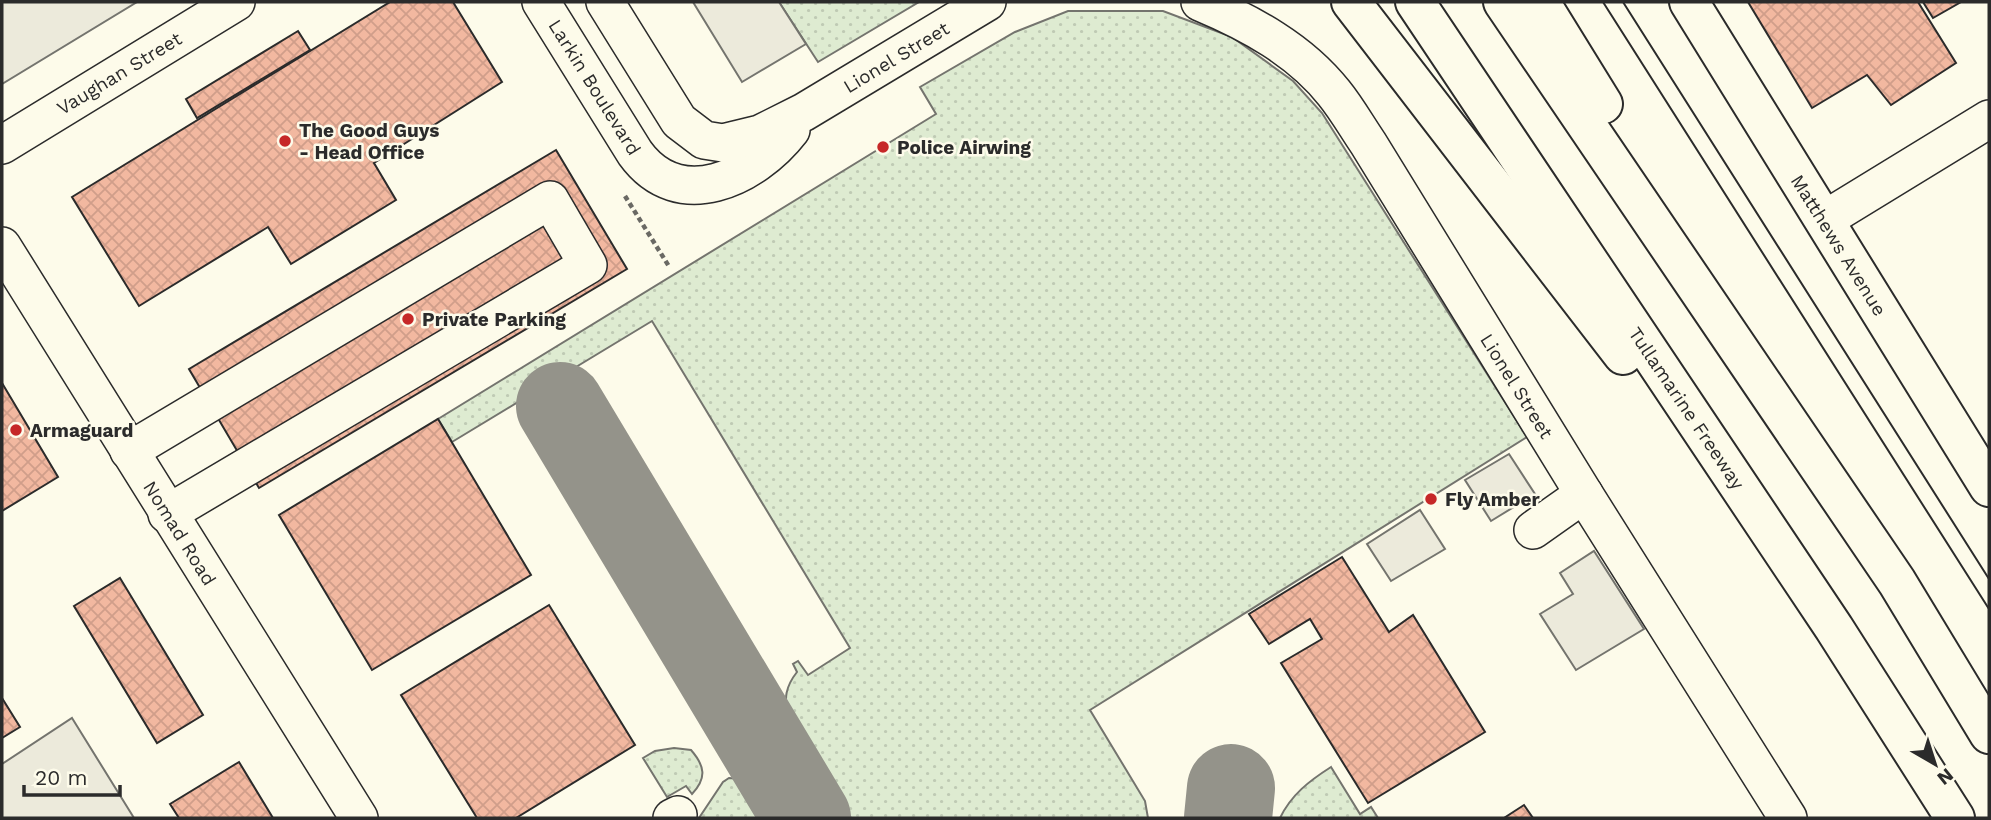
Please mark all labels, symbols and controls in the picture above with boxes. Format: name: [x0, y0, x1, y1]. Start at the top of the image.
street label: Larkin Boulevard: [544, 15, 646, 159]
street label: Lionel Street: [839, 17, 953, 98]
street label: Vaughan Street: [53, 27, 186, 120]
place label: The Good Guys - Head Office: [299, 119, 439, 164]
marker: The Good Guys - Head Office: [277, 133, 293, 149]
place label: Police Airwing: [897, 136, 1031, 159]
marker: Police Airwing: [875, 139, 891, 155]
street label: Matthews Avenue: [1786, 170, 1891, 320]
place label: Private Parking: [422, 308, 566, 331]
marker: Private Parking: [400, 311, 416, 327]
street label: Tullamarine Freeway: [1624, 323, 1750, 494]
street label: Lionel Street: [1475, 330, 1558, 443]
place label: Armaguard: [30, 419, 133, 442]
marker: Armaguard: [8, 422, 24, 438]
street label: Nomad Road: [138, 477, 221, 590]
place label: Fly Amber: [1445, 488, 1540, 511]
marker: Fly Amber: [1423, 491, 1439, 507]
north arrow: [1900, 729, 1970, 799]
scale bar: [24, 754, 121, 798]
text: N: [1933, 763, 1958, 790]
text: 20 m: [35, 765, 87, 790]

